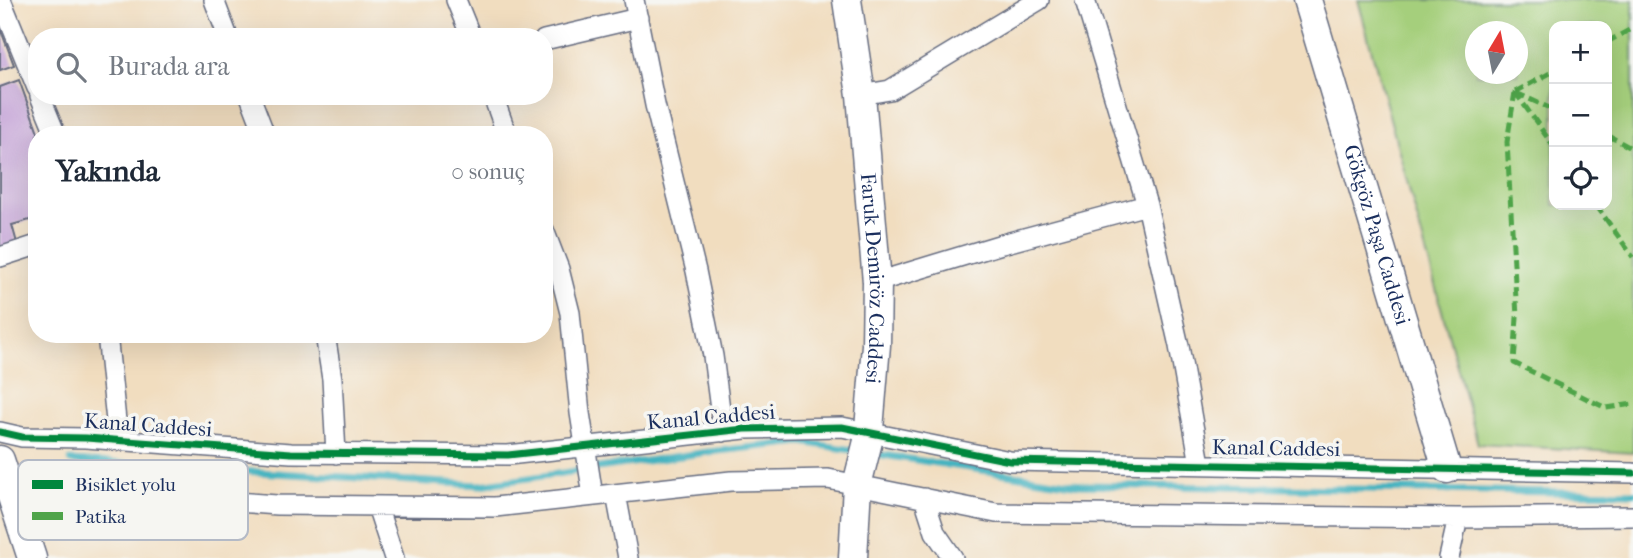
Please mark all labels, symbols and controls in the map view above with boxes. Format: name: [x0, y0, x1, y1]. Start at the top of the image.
north arrow: [1465, 21, 1528, 84]
map controls: [1549, 21, 1612, 210]
button: +: [1549, 21, 1612, 84]
search box: [28, 28, 553, 105]
icon: search: [52, 48, 90, 86]
text: Burada ara: [108, 51, 230, 82]
button: −: [1549, 84, 1612, 147]
street label: Gökgöz Paşa Caddesi: [1339, 142, 1415, 328]
button: locate: [1549, 147, 1612, 210]
text: Yakında: [56, 154, 160, 189]
text: 0 sonuç: [451, 158, 525, 185]
street label: Faruk Demiröz Caddesi: [856, 172, 889, 385]
street label: Kanal Caddesi: [646, 399, 776, 435]
street label: Kanal Caddesi: [83, 409, 213, 441]
street label: Kanal Caddesi: [1212, 435, 1340, 461]
legend: [18, 460, 248, 540]
text: Bisiklet yolu: [75, 474, 176, 496]
text: Patika: [75, 506, 126, 528]

